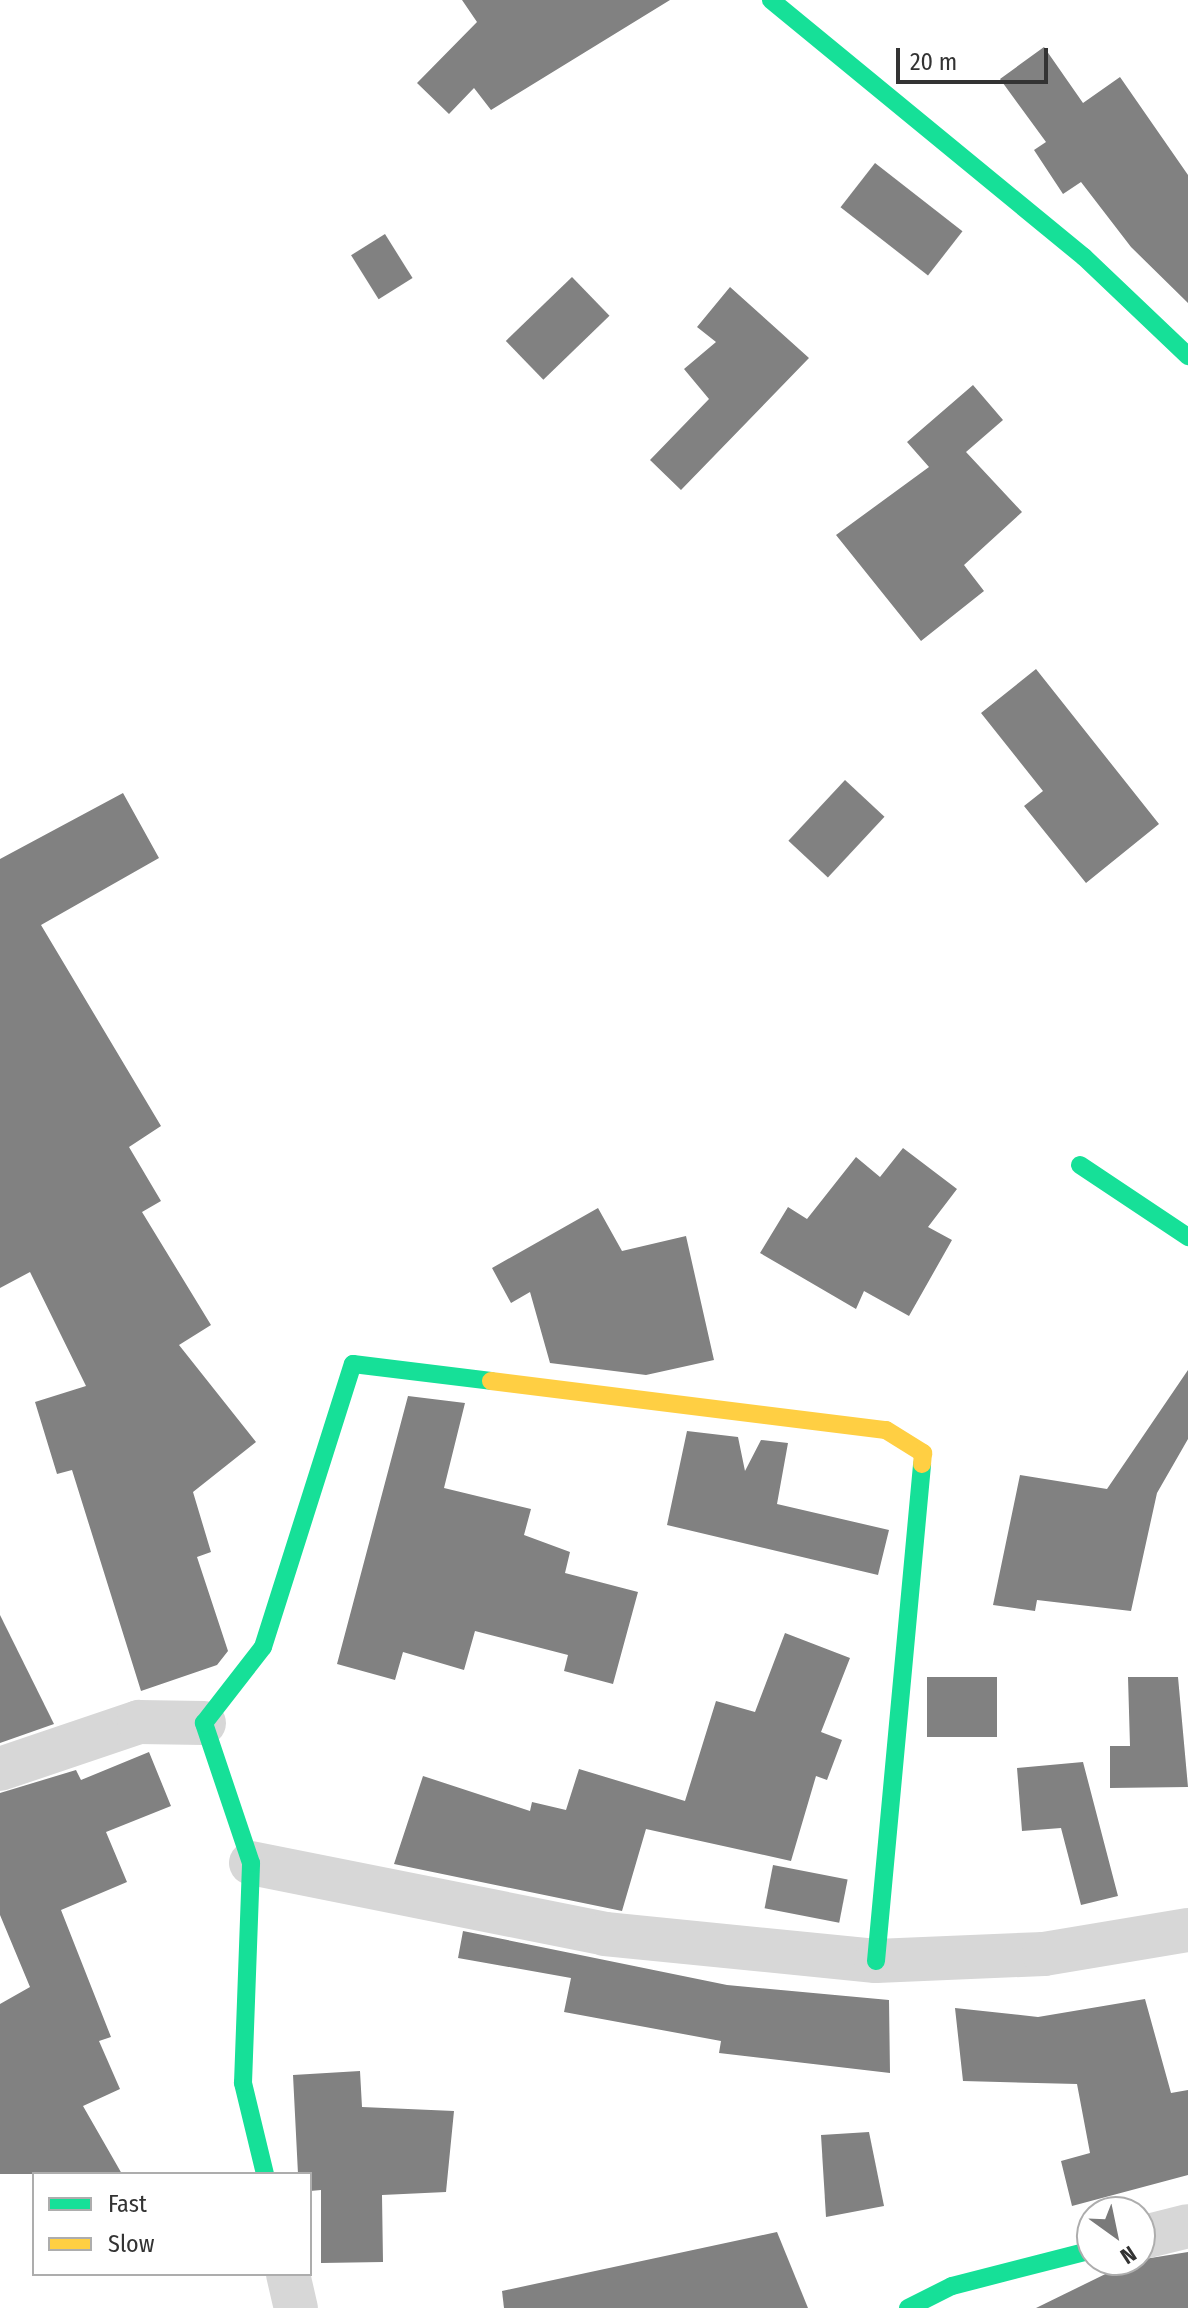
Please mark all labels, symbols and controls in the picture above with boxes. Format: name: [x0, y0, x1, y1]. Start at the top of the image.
scale bar: [900, 32, 1052, 82]
text: 20 m: [910, 48, 957, 76]
legend: [32, 2172, 312, 2276]
text: Fast: [108, 2190, 147, 2218]
north arrow: [1076, 2196, 1156, 2276]
text: Slow: [108, 2230, 154, 2258]
text: N: [1115, 2240, 1141, 2270]

